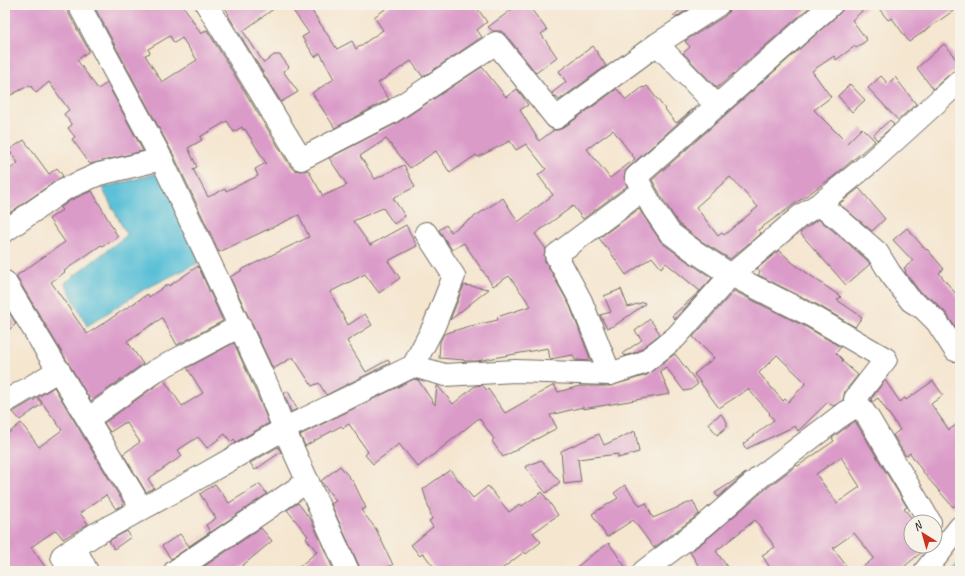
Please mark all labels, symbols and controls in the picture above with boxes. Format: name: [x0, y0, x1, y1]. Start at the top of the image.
north arrow: [903, 514, 943, 554]
text: N: [910, 517, 926, 534]

